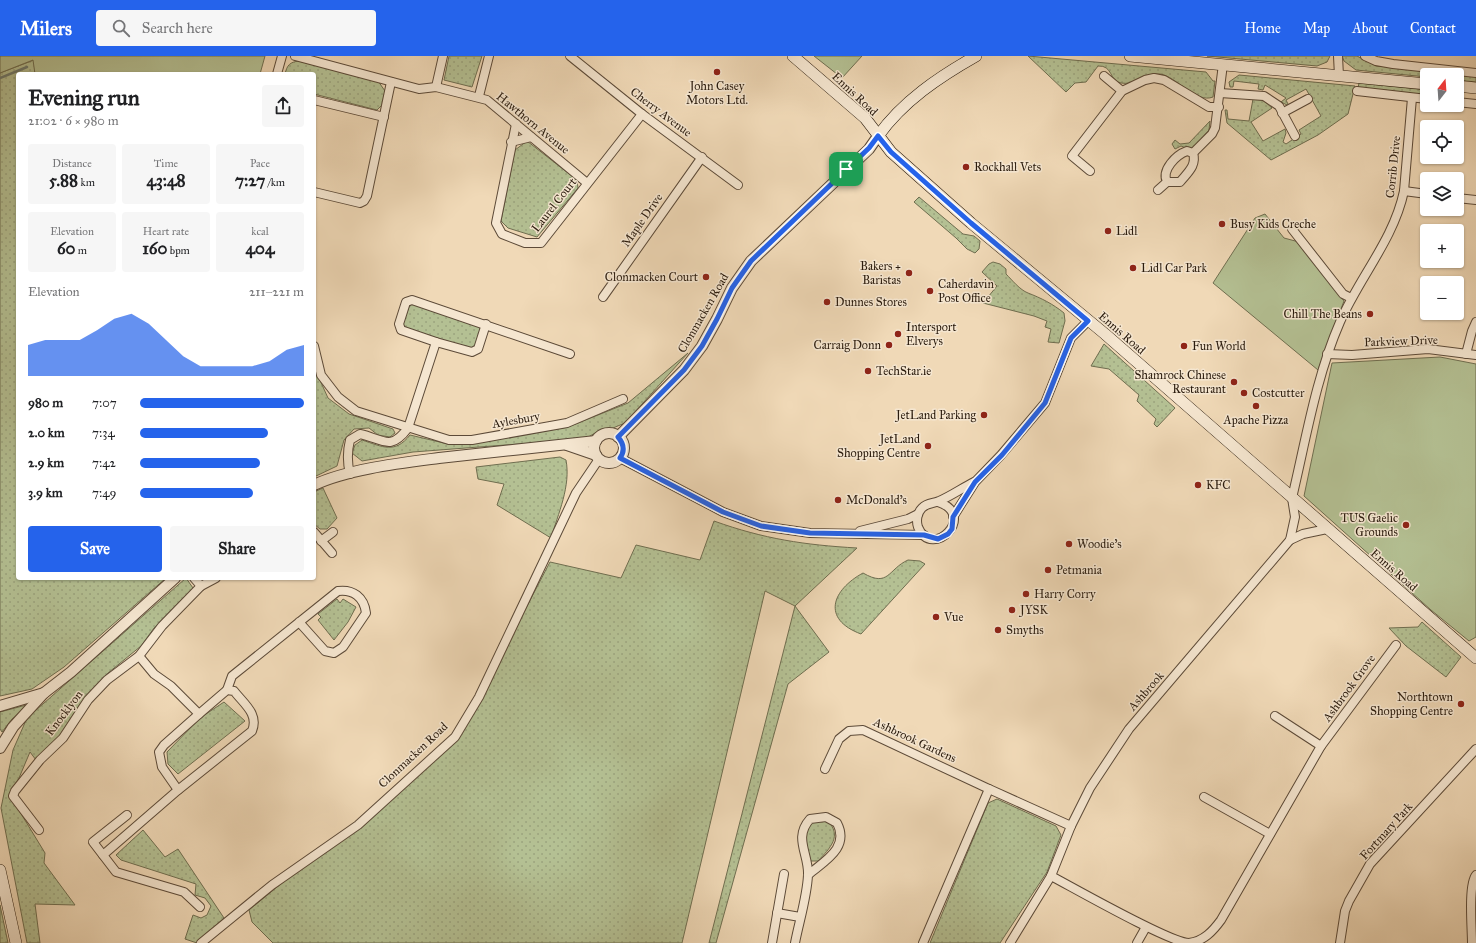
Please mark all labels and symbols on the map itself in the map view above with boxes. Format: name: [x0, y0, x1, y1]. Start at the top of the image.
marker: John Casey Motors Ltd.: [712, 67, 722, 77]
north arrow: [1420, 68, 1464, 112]
street label: Ennis Road: [829, 69, 881, 119]
place label: John Casey Motors Ltd.: [686, 79, 748, 107]
street label: Cherry Avenue: [628, 84, 694, 140]
street label: Hawthorn Avenue: [494, 89, 572, 157]
street label: Corrib Drive: [1383, 135, 1403, 199]
pin: [829, 152, 863, 186]
place label: Rockhall Vets: [974, 160, 1041, 174]
marker: Rockhall Vets: [961, 162, 971, 172]
street label: Laurel Court: [528, 174, 580, 235]
street label: Maple Drive: [619, 191, 665, 249]
place label: Busy Kids Creche: [1230, 217, 1316, 231]
marker: Busy Kids Creche: [1217, 219, 1227, 229]
place label: Lidl: [1116, 224, 1138, 238]
marker: Lidl: [1103, 226, 1113, 236]
place label: Bakers + Baristas: [860, 259, 901, 287]
place label: Lidl Car Park: [1141, 261, 1207, 275]
marker: Lidl Car Park: [1128, 263, 1138, 273]
marker: Bakers + Baristas: [904, 268, 914, 278]
place label: Clonmacken Court: [605, 270, 699, 284]
street label: Clonmacken Road: [675, 271, 731, 355]
marker: Clonmacken Court: [701, 272, 711, 282]
place label: Caherdavin Post Office: [938, 277, 994, 305]
marker: Caherdavin Post Office: [925, 286, 935, 296]
place label: Dunnes Stores: [835, 295, 907, 309]
marker: Dunnes Stores: [822, 297, 832, 307]
place label: Chill The Beans: [1283, 307, 1362, 321]
street label: Ennis Road: [1096, 309, 1148, 357]
marker: Chill The Beans: [1365, 309, 1375, 319]
place label: Intersport Elverys: [906, 320, 957, 348]
marker: Intersport Elverys: [893, 329, 903, 339]
street label: Parkview Drive: [1364, 333, 1438, 349]
place label: Carraig Donn: [814, 338, 882, 353]
place label: Fun World: [1192, 339, 1246, 353]
marker: Carraig Donn: [884, 340, 894, 350]
marker: Fun World: [1179, 341, 1189, 351]
place label: TechStar.ie: [876, 364, 931, 378]
marker: TechStar.ie: [863, 366, 873, 376]
place label: Shamrock Chinese Restaurant: [1134, 368, 1227, 396]
marker: Shamrock Chinese Restaurant: [1229, 377, 1239, 387]
place label: Costcutter: [1252, 386, 1305, 400]
marker: Costcutter: [1239, 388, 1249, 398]
marker: Apache Pizza: [1251, 401, 1261, 411]
place label: JetLand Parking: [894, 408, 976, 423]
street label: Aylesbury: [490, 409, 541, 431]
marker: JetLand Parking: [979, 410, 989, 420]
place label: Apache Pizza: [1223, 413, 1289, 427]
place label: JetLand Shopping Centre: [837, 432, 920, 461]
marker: JetLand Shopping Centre: [923, 441, 933, 451]
place label: KFC: [1206, 478, 1231, 492]
marker: KFC: [1193, 480, 1203, 490]
place label: McDonald's: [846, 493, 907, 507]
marker: McDonald's: [833, 495, 843, 505]
place label: TUS Gaelic Grounds: [1340, 511, 1398, 539]
marker: TUS Gaelic Grounds: [1401, 520, 1411, 530]
place label: Woodie's: [1077, 537, 1122, 551]
marker: Woodie's: [1064, 539, 1074, 549]
street label: Ennis Road: [1368, 546, 1420, 594]
place label: Petmania: [1056, 563, 1103, 577]
marker: Petmania: [1043, 565, 1053, 575]
place label: Harry Corry: [1034, 587, 1096, 601]
marker: Harry Corry: [1021, 589, 1031, 599]
place label: JYSK: [1018, 603, 1048, 618]
marker: JYSK: [1007, 605, 1017, 615]
place label: Vue: [943, 610, 963, 624]
marker: Vue: [931, 612, 941, 622]
place label: Smyths: [1006, 623, 1044, 637]
marker: Smyths: [993, 625, 1003, 635]
street label: Ashbrook Grove: [1319, 652, 1378, 725]
street label: Ashbrook: [1125, 668, 1167, 714]
street label: Knocklyon: [42, 687, 86, 738]
place label: Northtown Shopping Centre: [1370, 690, 1453, 719]
marker: Northtown Shopping Centre: [1456, 699, 1466, 709]
street label: Ashbrook Gardens: [870, 714, 959, 765]
street label: Clonmacken Road: [376, 719, 450, 791]
street label: Fortmary Park: [1357, 799, 1416, 862]

